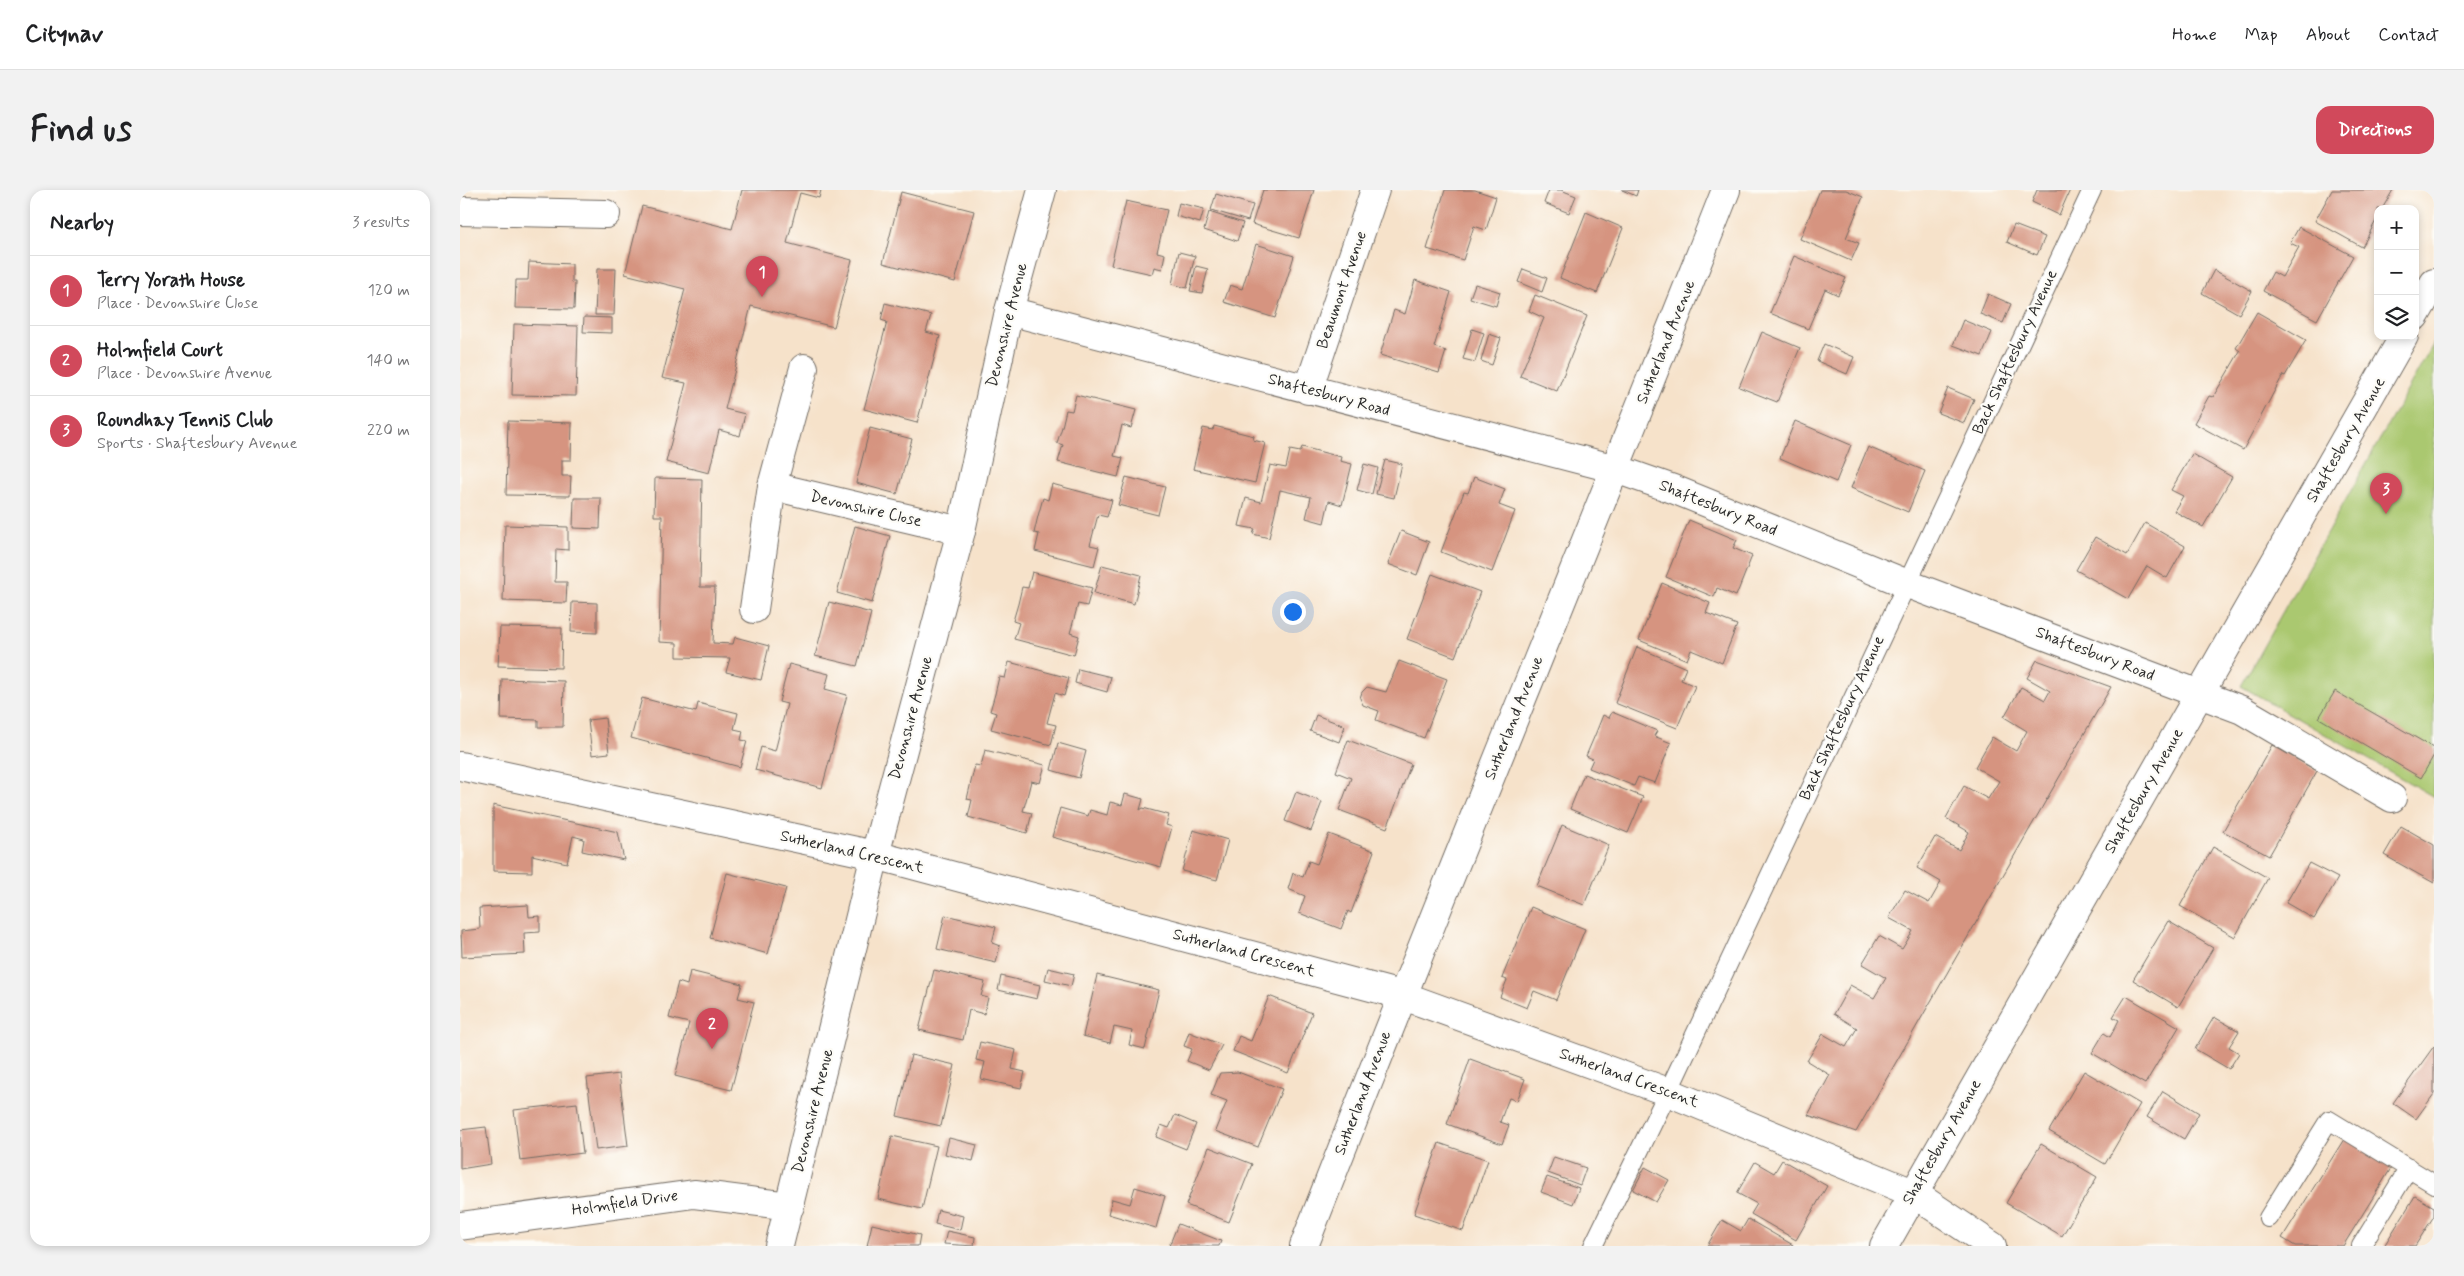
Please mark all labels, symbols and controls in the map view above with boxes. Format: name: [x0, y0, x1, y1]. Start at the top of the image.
text: Citynav: [25, 19, 103, 50]
text: Home: [2172, 23, 2217, 47]
text: Map: [2245, 23, 2278, 47]
text: About: [2306, 23, 2350, 47]
text: Contact: [2378, 23, 2439, 47]
button: Directions: [2316, 106, 2434, 154]
text: Find us: [30, 107, 132, 153]
map controls: [2374, 205, 2419, 340]
button: +: [2374, 205, 2419, 250]
text: Nearby: [50, 209, 114, 237]
text: 3 results: [352, 212, 410, 233]
street label: Beaumont Avenue: [1312, 228, 1372, 352]
button: −: [2374, 250, 2419, 295]
pin: 1: [746, 256, 778, 297]
street label: Devonshire Avenue: [981, 260, 1033, 389]
street label: Back Shaftesbury Avenue: [1968, 266, 2063, 438]
text: Terry Yorath House: [97, 268, 245, 293]
street label: Sutherland Avenue: [1632, 277, 1701, 407]
text: 1: [62, 280, 70, 301]
text: 120 m: [368, 280, 410, 301]
text: Place · Devonshire Close: [97, 293, 258, 314]
button: layers: [2374, 295, 2419, 340]
text: Holmfield Court: [97, 338, 223, 363]
text: 2: [62, 350, 70, 371]
text: 140 m: [366, 350, 410, 371]
text: Place · Devonshire Avenue: [97, 363, 272, 384]
street label: Shaftesbury Road: [1266, 369, 1392, 421]
street label: Shaftesbury Avenue: [2301, 373, 2391, 507]
text: Roundhay Tennis Club: [97, 408, 273, 433]
text: 3: [62, 420, 70, 441]
text: 220 m: [367, 420, 410, 441]
text: Sports · Shaftesbury Avenue: [97, 433, 297, 454]
pin: 3: [2370, 473, 2402, 514]
street label: Shaftesbury Road: [1656, 475, 1780, 541]
street label: Devonshire Close: [808, 486, 924, 532]
your location: [1280, 599, 1306, 625]
street label: Shaftesbury Road: [2033, 622, 2157, 686]
street label: Back Shaftesbury Avenue: [1795, 632, 1890, 804]
street label: Devonshire Avenue: [884, 653, 938, 782]
street label: Sutherland Avenue: [1480, 653, 1549, 783]
street label: Shaftesbury Avenue: [2099, 724, 2189, 858]
street label: Sutherland Crescent: [778, 825, 926, 879]
street label: Sutherland Crescent: [1170, 924, 1318, 982]
pin: 2: [696, 1008, 728, 1049]
street label: Sutherland Avenue: [1330, 1027, 1397, 1158]
street label: Sutherland Crescent: [1556, 1043, 1702, 1113]
street label: Devonshire Avenue: [787, 1046, 839, 1175]
street label: Shaftesbury Avenue: [1897, 1075, 1987, 1209]
street label: Holmfield Drive: [570, 1185, 680, 1221]

